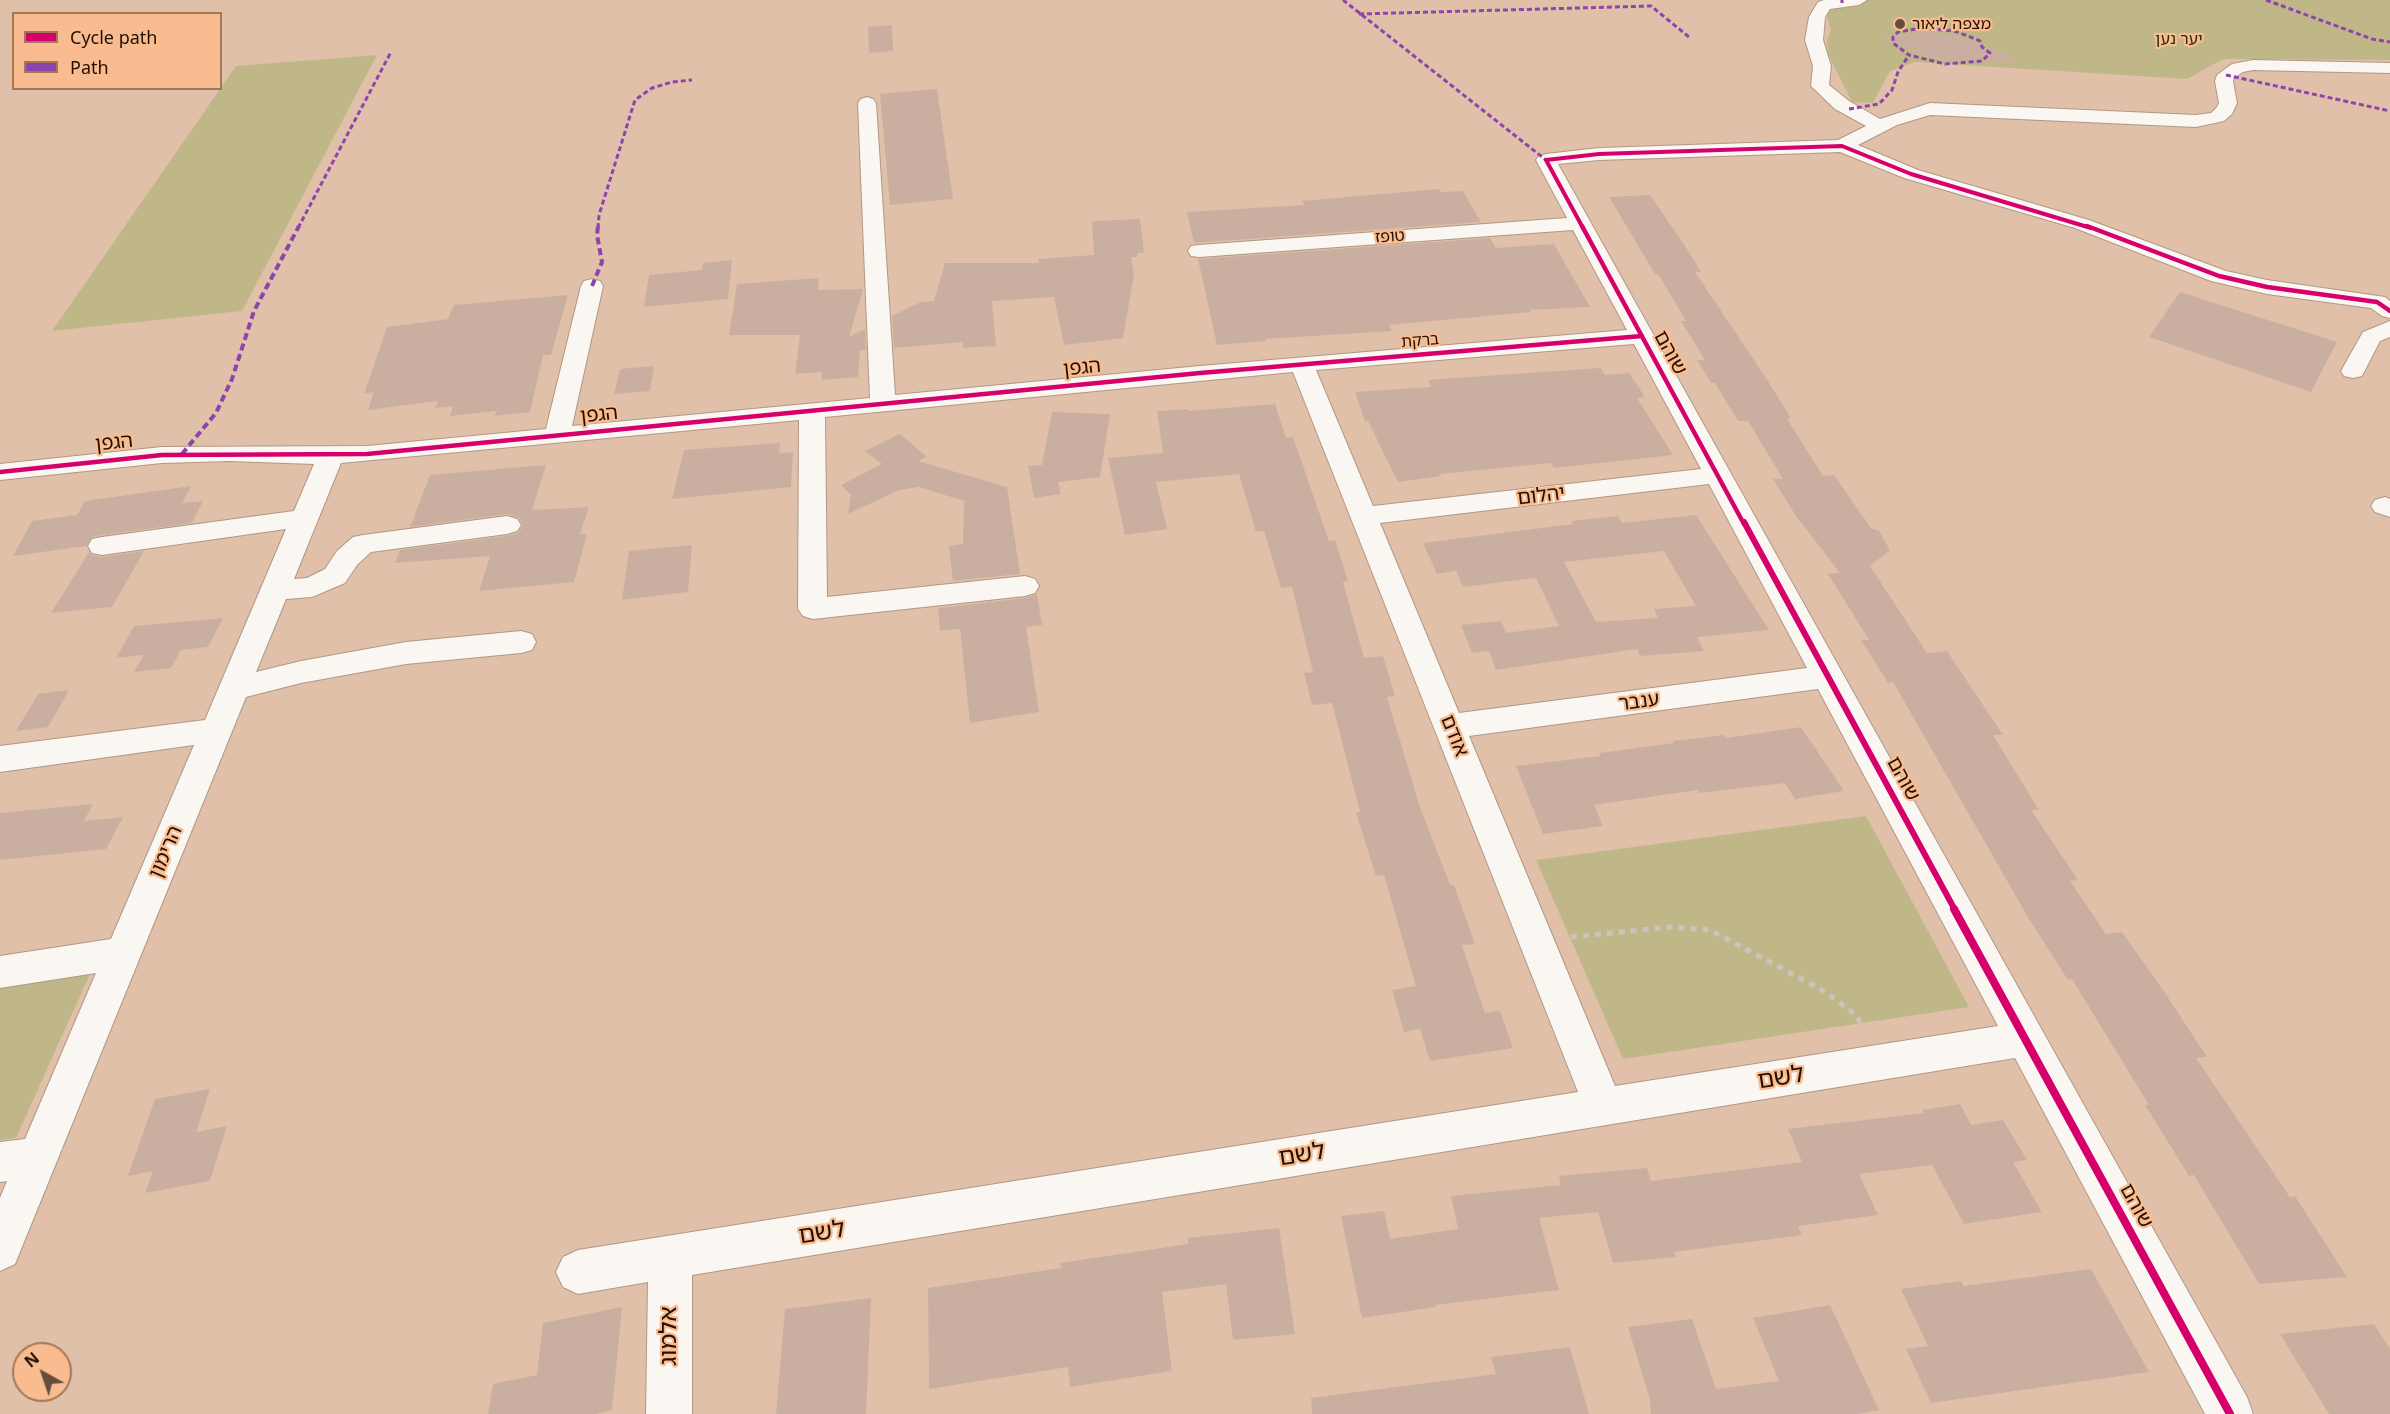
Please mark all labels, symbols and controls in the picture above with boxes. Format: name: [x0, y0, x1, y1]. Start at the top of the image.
legend: [12, 12, 222, 90]
place label: מצפה ליאור: [1912, 14, 1991, 34]
marker: מצפה ליאור: [1893, 17, 1907, 31]
text: Cycle path: [70, 25, 157, 49]
park label: יער נען: [2155, 29, 2203, 49]
text: Path: [70, 55, 109, 79]
street label: טופז: [1375, 226, 1405, 248]
street label: שוהם: [1648, 327, 1692, 379]
street label: ברקת: [1400, 330, 1440, 352]
street label: הגפן: [1062, 354, 1102, 382]
street label: הגפן: [579, 401, 619, 429]
street label: הגפן: [94, 429, 134, 457]
street label: יהלום: [1516, 481, 1566, 511]
street label: ענבר: [1617, 688, 1661, 716]
street label: אודם: [1435, 712, 1473, 760]
street label: שוהם: [1881, 753, 1925, 805]
street label: הרימון: [144, 822, 188, 882]
street label: לשם: [1756, 1060, 1806, 1096]
street label: לשם: [1277, 1137, 1327, 1173]
street label: שוהם: [2114, 1180, 2158, 1232]
street label: לשם: [797, 1215, 847, 1251]
street label: אלמוג: [655, 1306, 683, 1366]
north arrow: [12, 1342, 72, 1402]
text: N: [20, 1347, 44, 1372]

